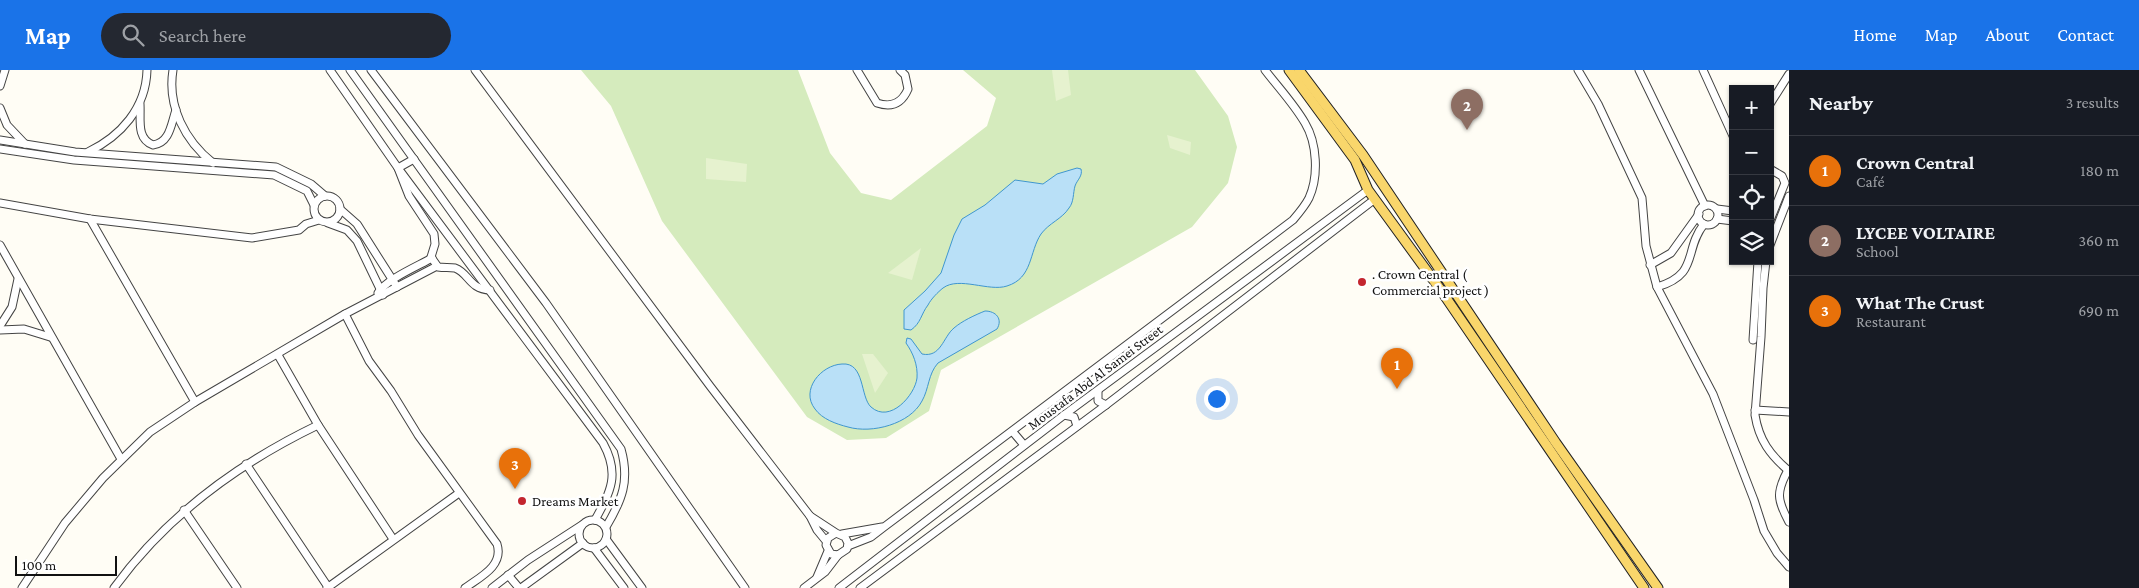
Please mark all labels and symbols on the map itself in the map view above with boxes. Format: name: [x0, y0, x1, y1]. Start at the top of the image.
pin: 2: [1451, 89, 1483, 130]
place label: . Crown Central ( Commercial project ): [1372, 266, 1489, 299]
marker: . Crown Central ( Commercial project ): [1356, 276, 1368, 288]
street label: Moustafa Abd Al Samei Street: [1024, 321, 1166, 433]
pin: 1: [1381, 348, 1413, 389]
your location: [1204, 386, 1230, 412]
pin: 3: [499, 448, 531, 489]
place label: Dreams Market: [532, 493, 619, 509]
marker: Dreams Market: [516, 495, 528, 507]
scale bar: [15, 553, 118, 576]

